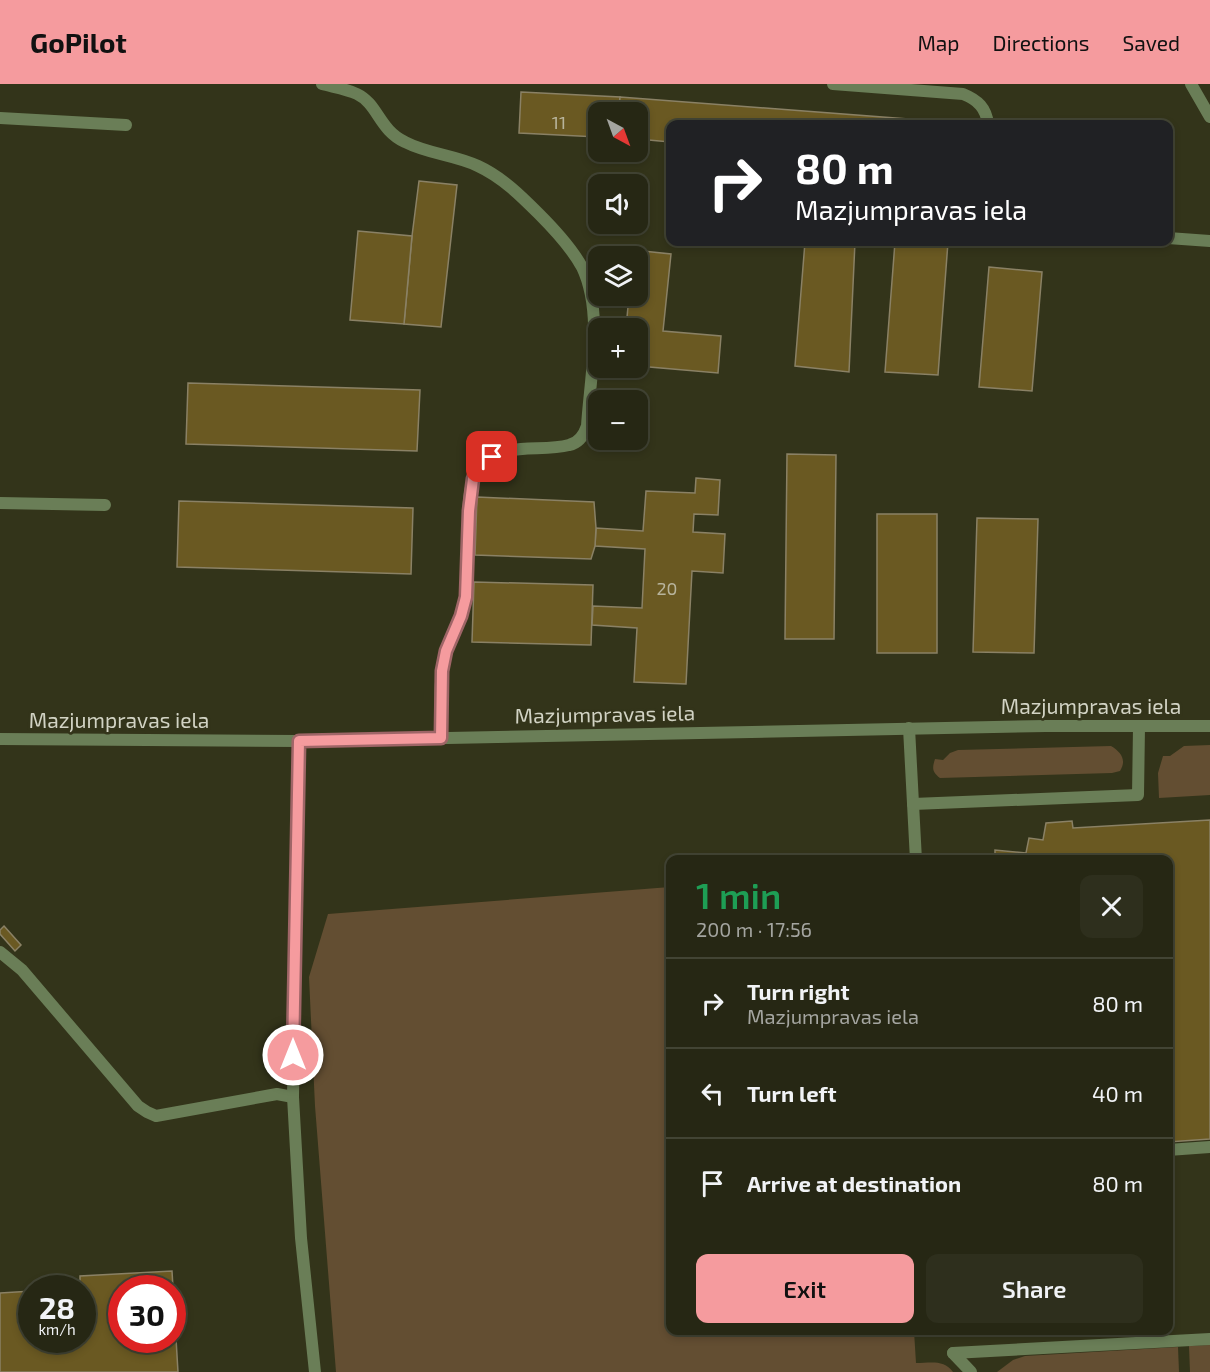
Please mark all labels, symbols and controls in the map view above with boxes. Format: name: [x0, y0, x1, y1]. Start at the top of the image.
text: GoPilot: [30, 25, 127, 59]
text: Map: [917, 30, 960, 55]
text: Directions: [993, 30, 1089, 55]
text: Saved: [1122, 30, 1180, 55]
north arrow: [588, 102, 648, 162]
map controls: [588, 102, 648, 450]
house number: 11: [552, 111, 566, 133]
text: 80 m: [795, 142, 894, 192]
icon: right: [696, 144, 774, 222]
button: sound: [588, 174, 648, 234]
text: Mazjumpravas iela: [795, 193, 1027, 225]
button: layers: [588, 246, 648, 306]
button: +: [588, 318, 648, 378]
button: −: [588, 390, 648, 450]
pin: [466, 431, 517, 482]
icon: arrive: [475, 440, 508, 473]
house number: 20: [657, 577, 677, 599]
street label: Mazjumpravas iela: [1001, 693, 1181, 719]
street label: Mazjumpravas iela: [514, 699, 695, 729]
street label: Mazjumpravas iela: [29, 707, 209, 733]
text: 1 min: [696, 873, 781, 916]
button: close: [1080, 875, 1143, 938]
text: 200 m · 17:56: [696, 917, 812, 941]
text: Turn right: [747, 978, 849, 1004]
icon: right: [696, 987, 729, 1020]
text: 80 m: [1092, 990, 1143, 1016]
text: Mazjumpravas iela: [747, 1004, 919, 1028]
position arrow: [261, 1023, 325, 1087]
icon: left: [696, 1077, 729, 1110]
text: Turn left: [747, 1080, 836, 1106]
text: 40 m: [1092, 1080, 1143, 1106]
icon: arrive: [696, 1167, 729, 1200]
text: Arrive at destination: [747, 1170, 961, 1196]
text: 80 m: [1092, 1170, 1143, 1196]
button: Exit: [696, 1254, 914, 1323]
button: Share: [926, 1254, 1143, 1323]
speed limit sign: 30: [108, 1275, 186, 1353]
text: 28: [39, 1289, 75, 1325]
text: km/h: [38, 1320, 76, 1338]

